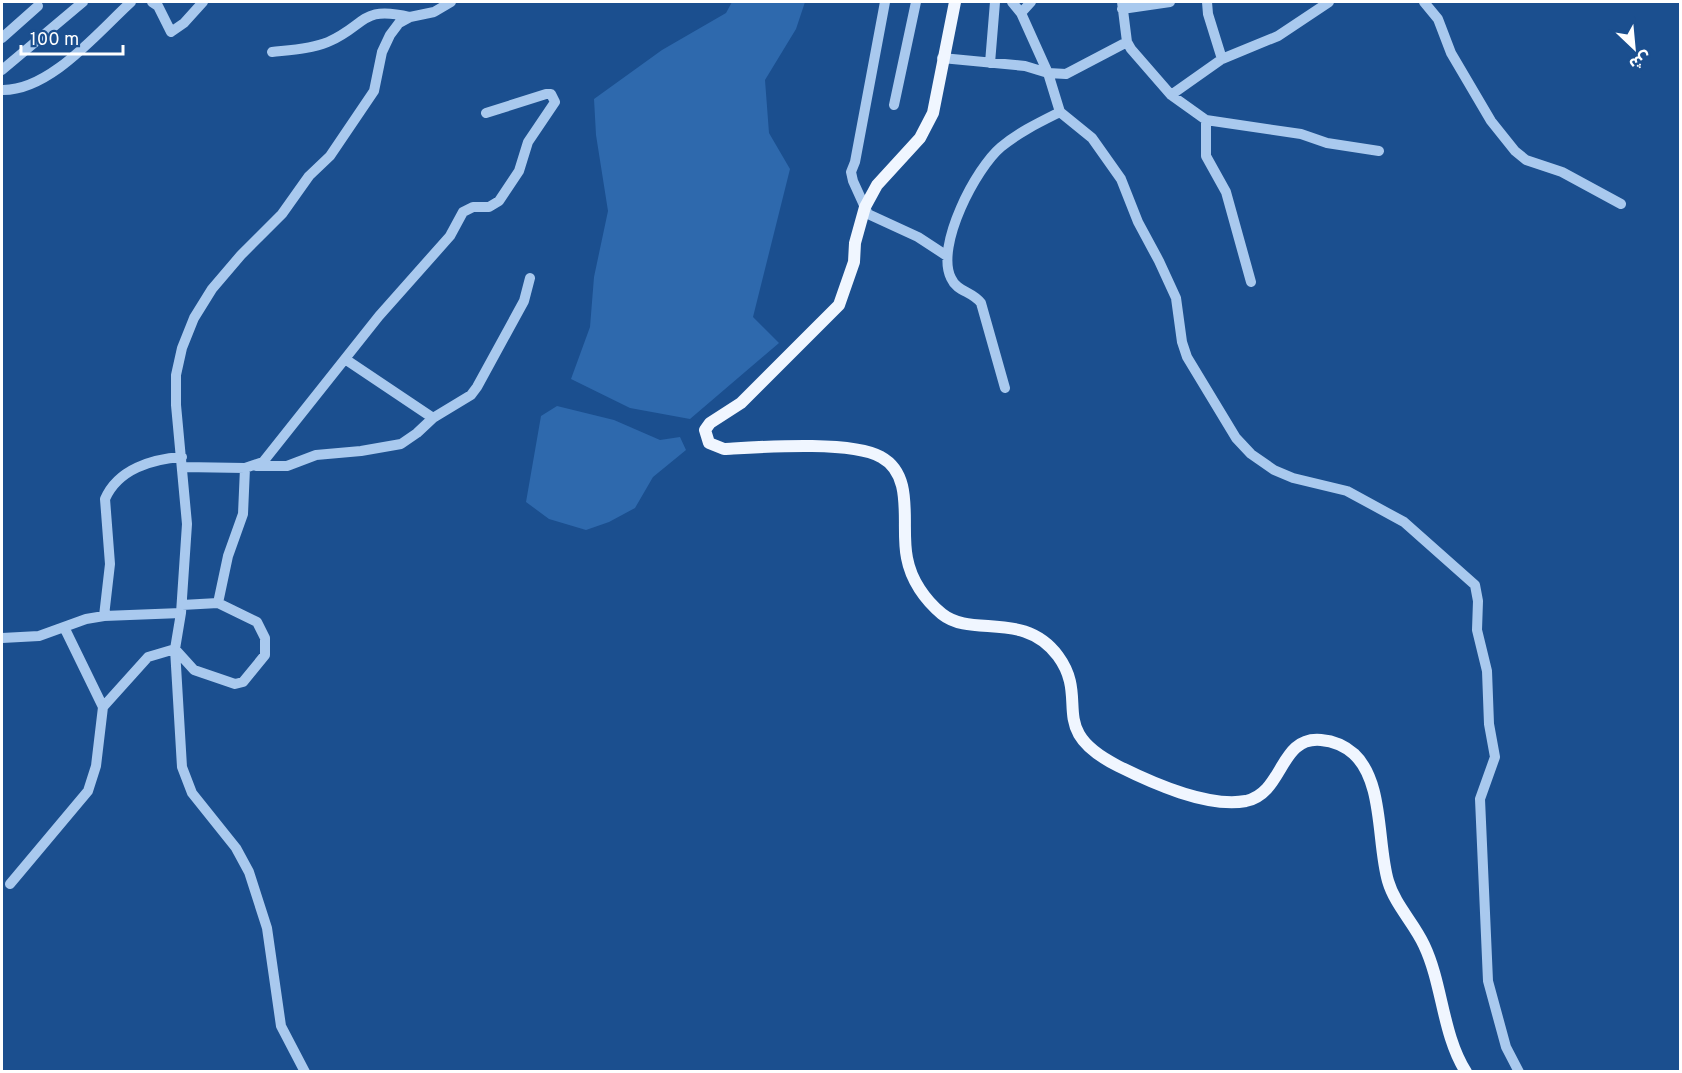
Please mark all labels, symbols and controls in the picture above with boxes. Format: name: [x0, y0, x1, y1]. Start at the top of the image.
scale bar: [21, 18, 123, 56]
north arrow: [1604, 18, 1664, 78]
text: 100 m: [30, 29, 79, 52]
text: ش: [1625, 46, 1654, 74]

